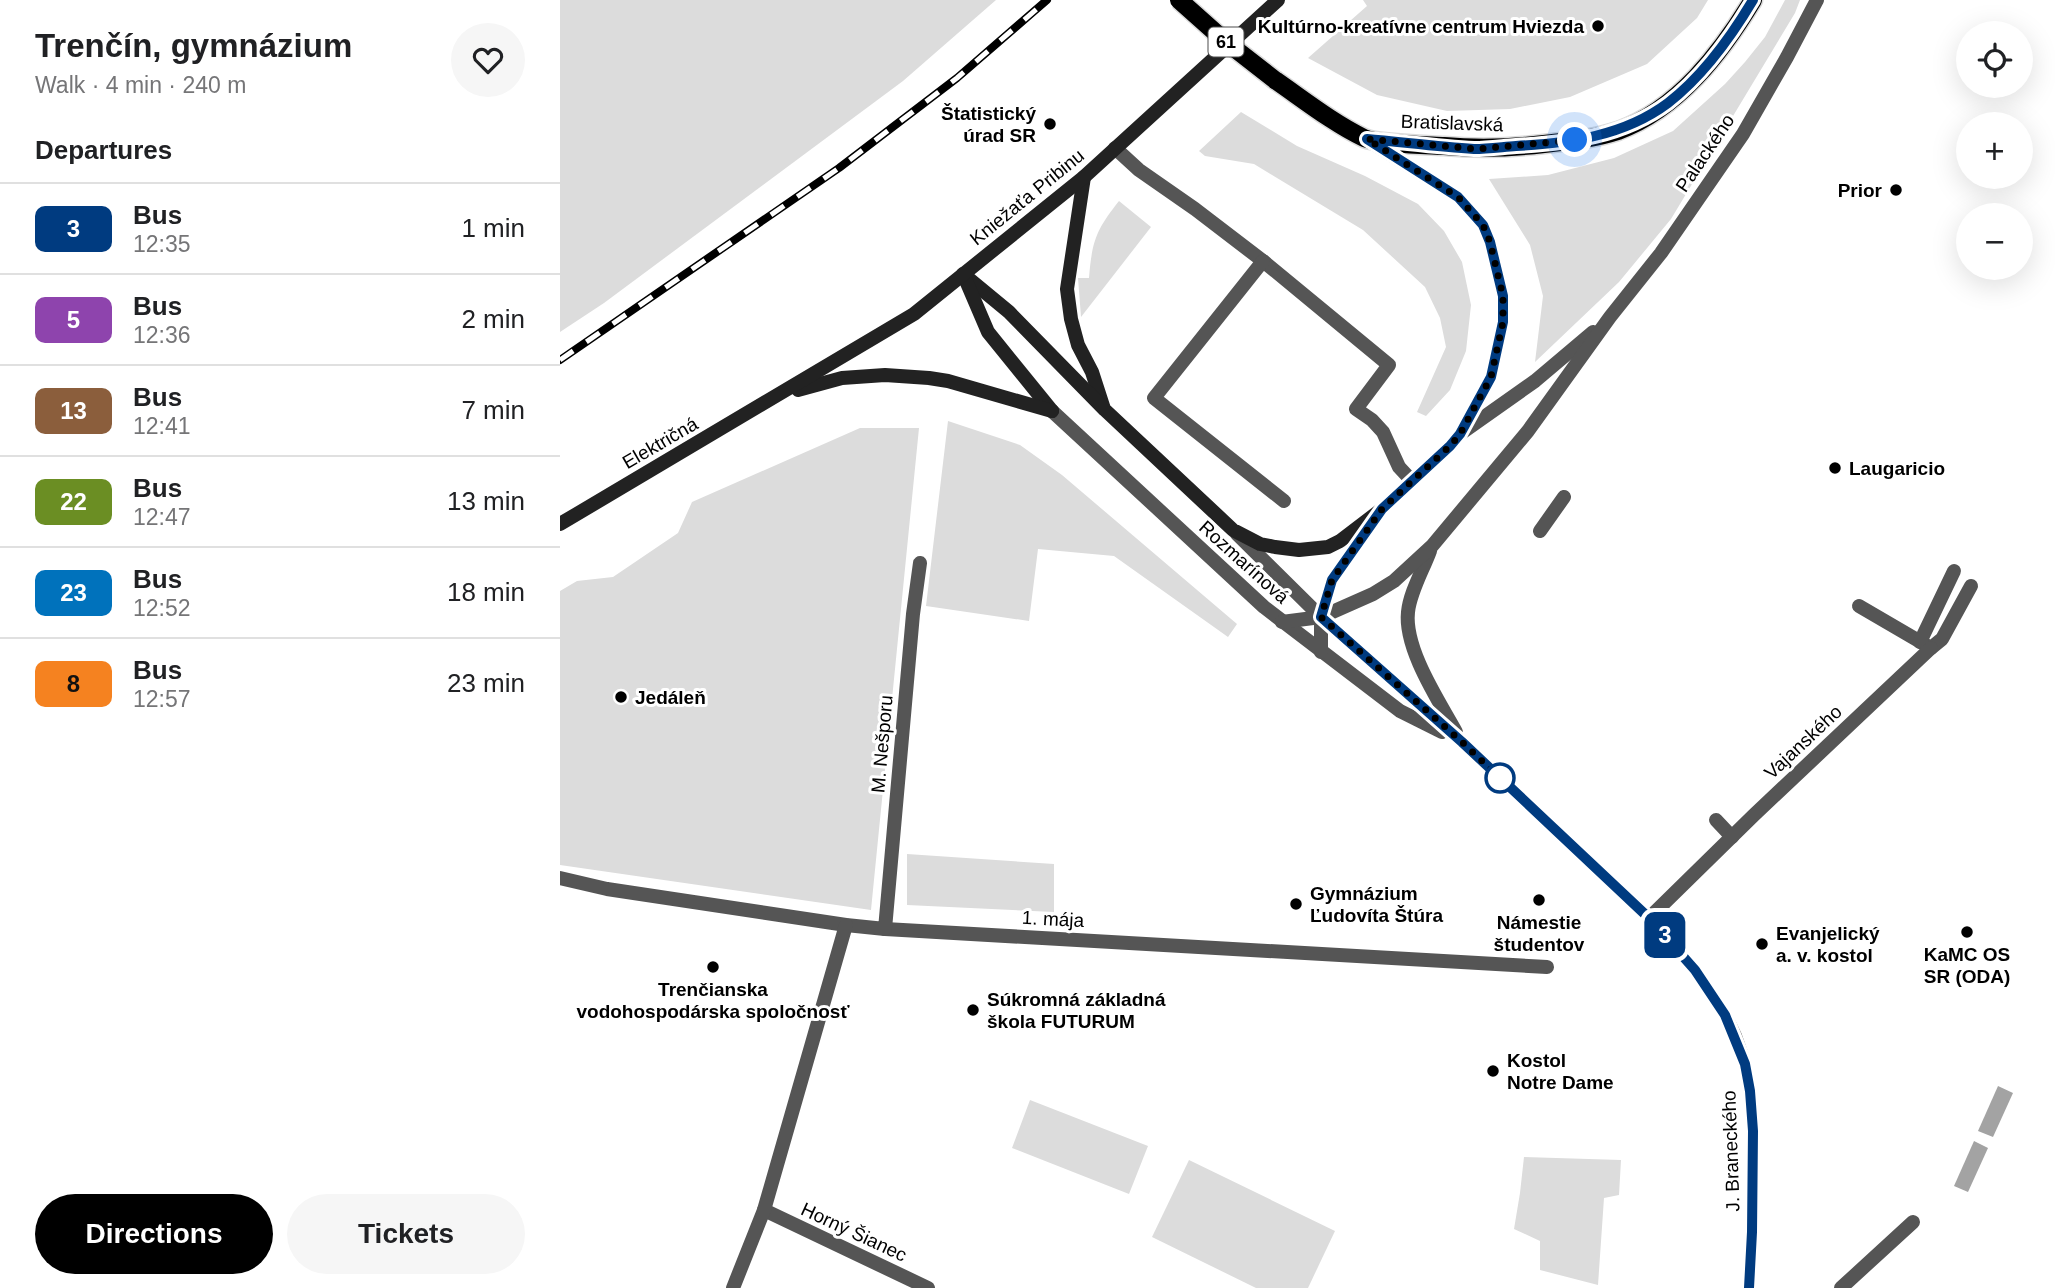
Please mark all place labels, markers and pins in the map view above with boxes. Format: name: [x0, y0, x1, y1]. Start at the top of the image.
place label: Kultúrno-kreatívne centrum Hviezda: [1258, 16, 1584, 37]
marker: Kultúrno-kreatívne centrum Hviezda: [1590, 18, 1606, 34]
place label: Štatistický úrad SR: [941, 103, 1036, 146]
marker: Štatistický úrad SR: [1042, 116, 1058, 132]
place label: Prior: [1838, 180, 1883, 201]
marker: Prior: [1888, 182, 1904, 198]
place label: Laugaricio: [1849, 458, 1945, 479]
marker: Laugaricio: [1827, 460, 1843, 476]
place label: Jedáleň: [635, 687, 706, 708]
marker: Jedáleň: [613, 689, 629, 705]
unlabelled marker: [1485, 763, 1515, 793]
place label: Gymnázium Ľudovíta Štúra: [1310, 883, 1443, 926]
marker: Námestie študentov: [1531, 892, 1547, 908]
marker: Gymnázium Ľudovíta Štúra: [1288, 896, 1304, 912]
place label: Námestie študentov: [1494, 912, 1585, 955]
place label: Evanjelický a. v. kostol: [1776, 923, 1880, 966]
marker: KaMC OS SR (ODA): [1959, 924, 1975, 940]
marker: Evanjelický a. v. kostol: [1754, 936, 1770, 952]
place label: KaMC OS SR (ODA): [1924, 944, 2010, 987]
marker: Trenčianska vodohospodárska spoločnosť: [705, 959, 721, 975]
place label: Trenčianska vodohospodárska spoločnosť: [576, 979, 850, 1022]
place label: Súkromná základná škola FUTURUM: [987, 989, 1166, 1032]
marker: Súkromná základná škola FUTURUM: [965, 1002, 981, 1018]
place label: Kostol Notre Dame: [1507, 1050, 1614, 1093]
marker: Kostol Notre Dame: [1485, 1063, 1501, 1079]

